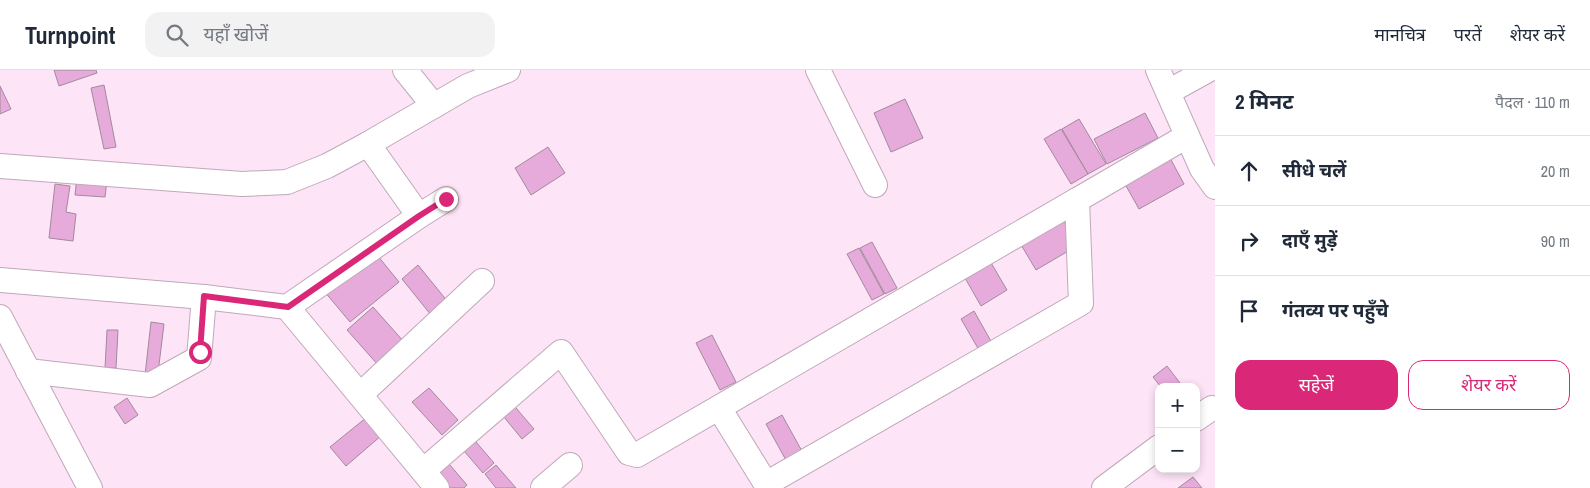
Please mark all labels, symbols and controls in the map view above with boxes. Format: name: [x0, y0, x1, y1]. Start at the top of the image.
search box: [145, 12, 495, 57]
text: Turnpoint: [25, 19, 115, 51]
icon: search: [163, 21, 191, 49]
text: यहाँ खोजें: [203, 21, 268, 47]
text: मानचित्र: [1374, 22, 1426, 47]
text: परतें: [1454, 22, 1482, 47]
text: शेयर करें: [1510, 22, 1565, 47]
text: 2 मिनट: [1235, 87, 1293, 116]
text: पैदल · 110 m: [1495, 91, 1570, 113]
icon: ahead: [1235, 157, 1263, 185]
text: सीधे चलें: [1282, 157, 1346, 183]
text: 20 m: [1541, 160, 1570, 182]
route end: [435, 188, 458, 211]
icon: right: [1235, 227, 1263, 255]
text: दाएँ मुड़ें: [1282, 227, 1337, 253]
text: 90 m: [1541, 230, 1570, 252]
icon: arrive: [1235, 297, 1263, 325]
text: गंतव्य पर पहुँचे: [1282, 297, 1388, 323]
route start: [189, 341, 212, 364]
button: सहेजें: [1235, 360, 1398, 410]
button: शेयर करें: [1408, 360, 1570, 410]
map controls: [1155, 383, 1200, 473]
button: +: [1155, 383, 1200, 428]
button: −: [1155, 428, 1200, 473]

